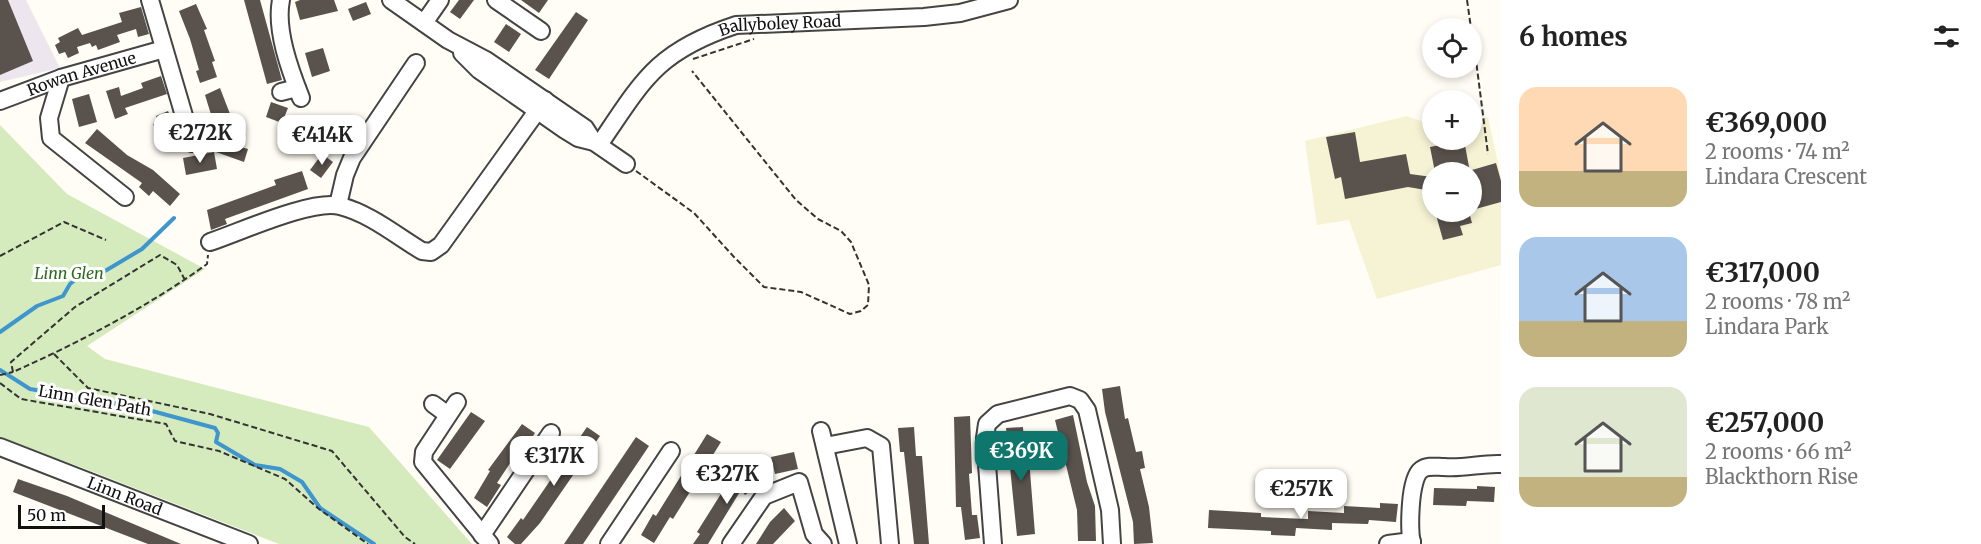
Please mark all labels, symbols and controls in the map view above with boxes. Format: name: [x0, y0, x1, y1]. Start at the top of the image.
street label: Ballyboley Road: [716, 11, 842, 40]
map controls: [1422, 18, 1482, 222]
button: locate: [1422, 18, 1482, 78]
text: 6 homes: [1519, 20, 1628, 53]
icon: filters: [1930, 20, 1963, 53]
street label: Rowan Avenue: [24, 47, 138, 100]
button: +: [1422, 90, 1482, 150]
text: €369,000: [1705, 106, 1827, 139]
icon: home: [1567, 111, 1639, 183]
pin: €272K: [158, 113, 242, 164]
pin: €414K: [280, 115, 364, 166]
text: €272K: [168, 120, 232, 145]
text: €414K: [291, 122, 353, 147]
text: 2 rooms · 74 m²: [1705, 139, 1850, 164]
button: −: [1422, 162, 1482, 222]
text: Lindara Crescent: [1705, 164, 1867, 189]
text: €317,000: [1705, 256, 1820, 289]
icon: home: [1567, 261, 1639, 333]
park label: Linn Glen: [34, 263, 104, 283]
text: 2 rooms · 78 m²: [1705, 289, 1850, 314]
text: Lindara Park: [1705, 314, 1829, 339]
street label: Linn Glen Path: [37, 380, 153, 420]
text: €257,000: [1705, 406, 1824, 439]
icon: home: [1567, 411, 1639, 483]
pin: €369K: [979, 431, 1063, 482]
pin: €317K: [512, 436, 596, 487]
text: €369K: [989, 438, 1053, 463]
text: 2 rooms · 66 m²: [1705, 439, 1852, 464]
text: €317K: [524, 443, 584, 468]
pin: €327K: [685, 454, 769, 505]
text: €327K: [695, 461, 759, 486]
text: Blackthorn Rise: [1705, 464, 1858, 489]
pin: €257K: [1259, 469, 1343, 520]
street label: Linn Road: [84, 472, 166, 519]
text: €257K: [1269, 476, 1333, 501]
scale bar: [18, 502, 105, 530]
text: 50 m: [27, 505, 66, 525]

